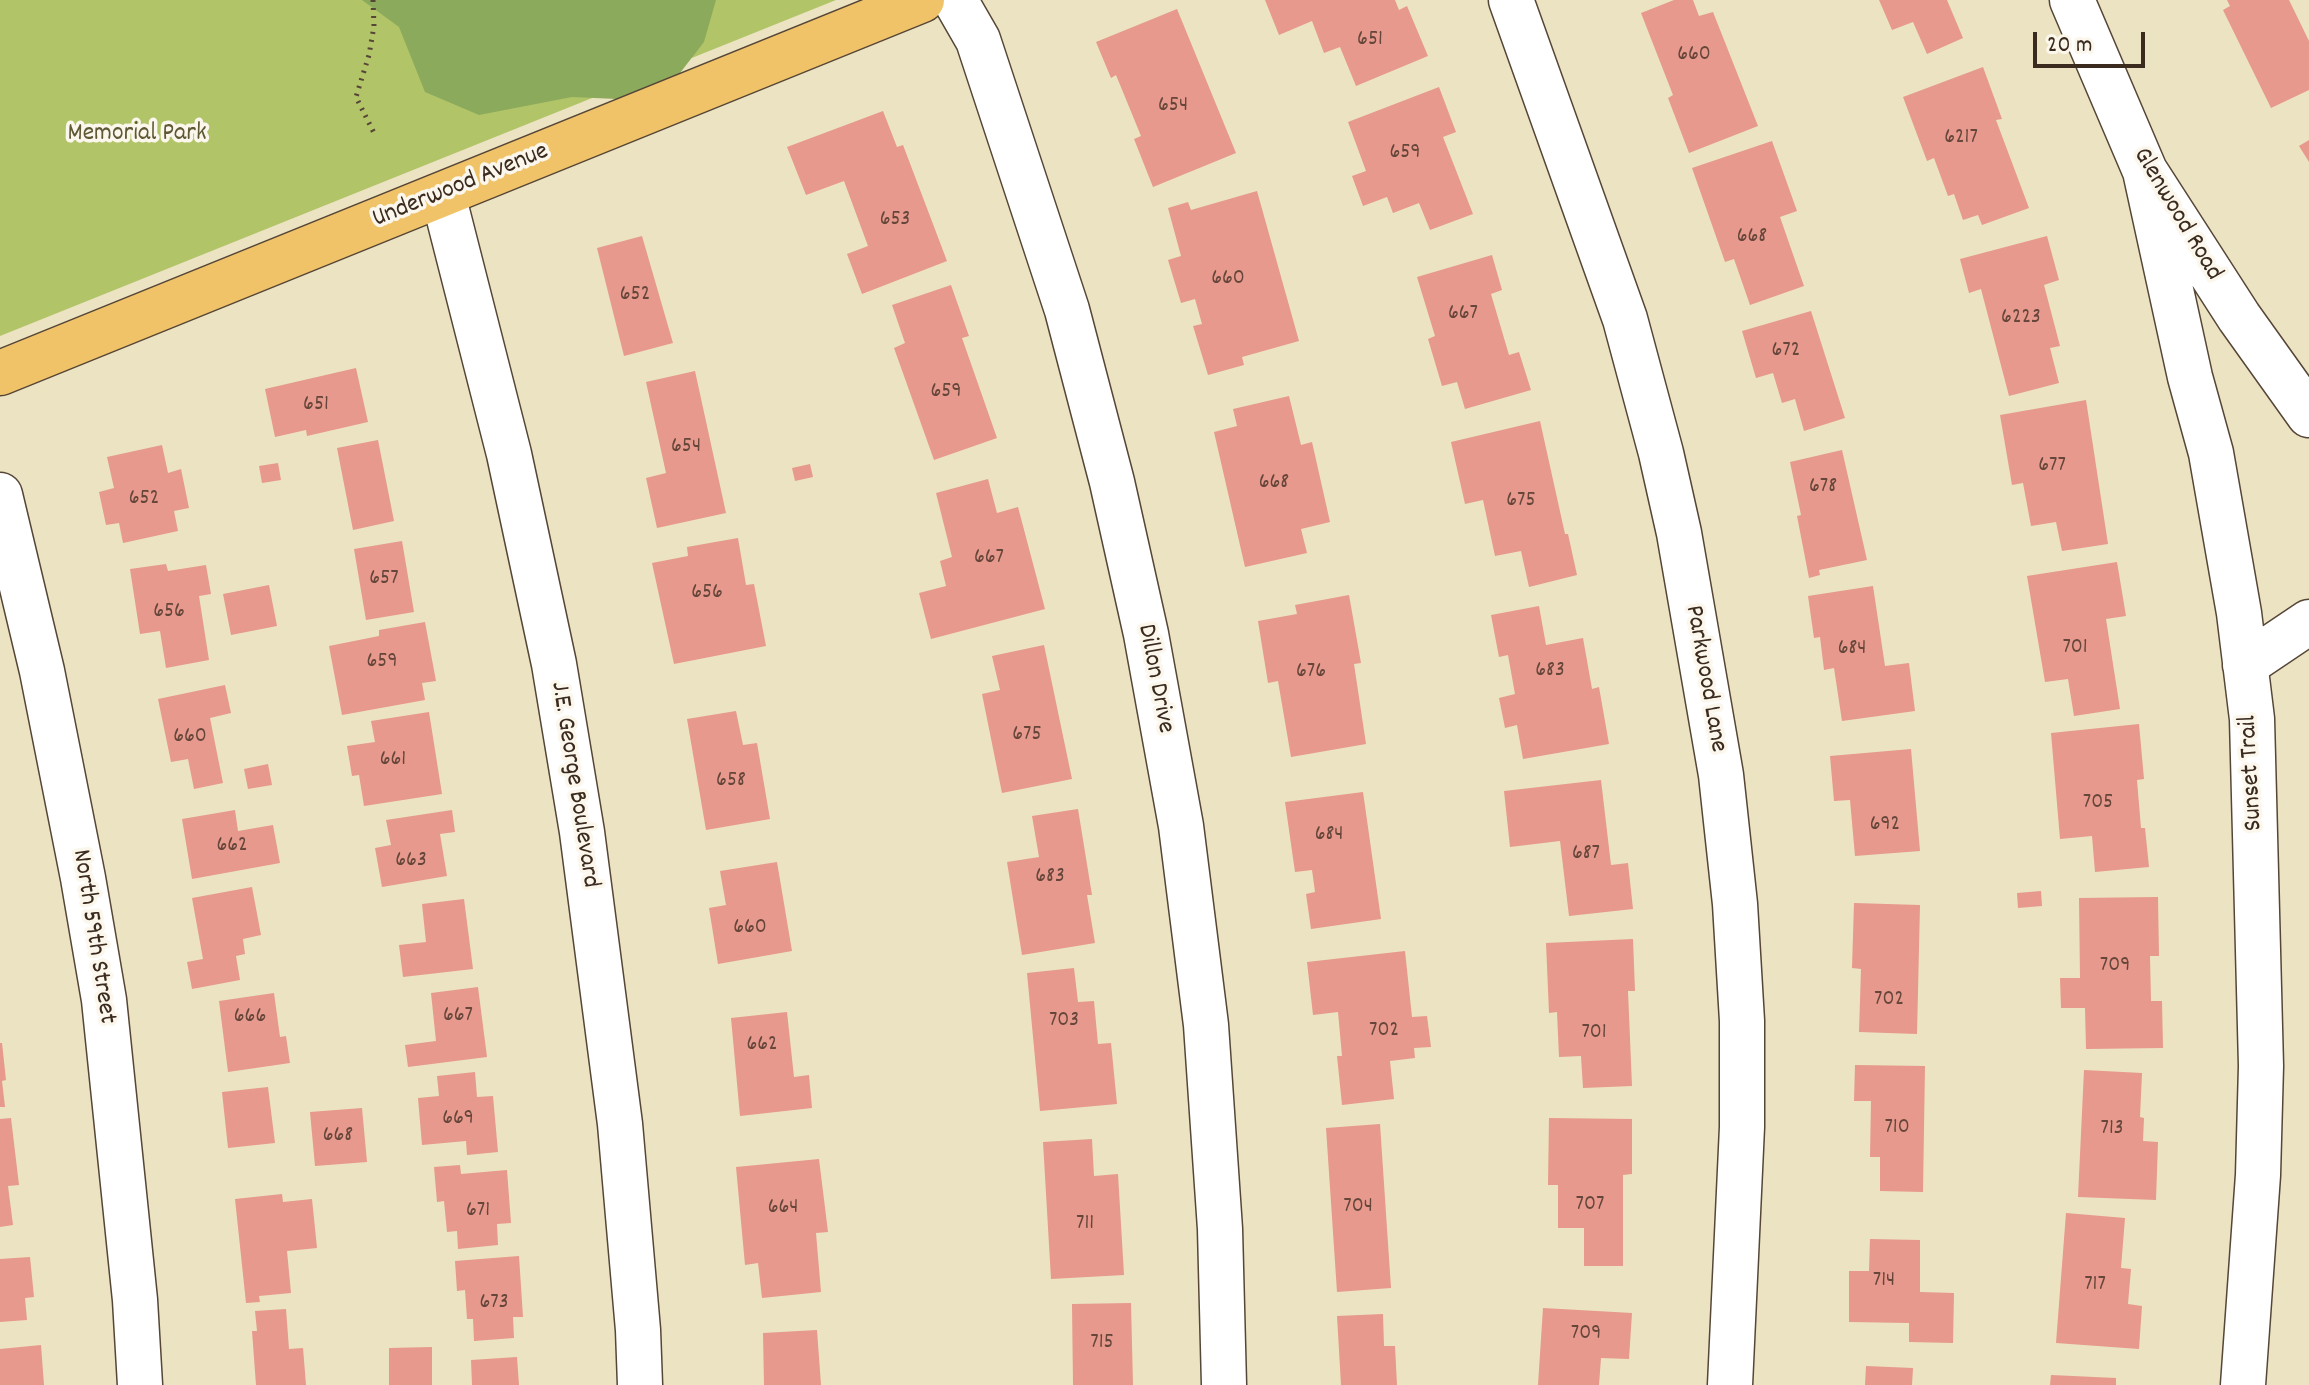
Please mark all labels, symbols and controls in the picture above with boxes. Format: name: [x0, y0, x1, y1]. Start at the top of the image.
scale bar: [2037, 16, 2149, 66]
house number: 651: [1357, 28, 1383, 54]
text: 20 m: [2047, 29, 2093, 63]
house number: 660: [1677, 43, 1711, 69]
house number: 654: [1158, 94, 1188, 120]
park label: Memorial Park: [67, 119, 207, 151]
house number: 6217: [1944, 126, 1978, 152]
street label: Underwood Avenue: [368, 138, 554, 236]
house number: 659: [1389, 141, 1421, 167]
street label: Glenwood Road: [2124, 143, 2228, 287]
house number: 653: [880, 208, 910, 234]
house number: 668: [1737, 225, 1767, 251]
house number: 660: [1211, 267, 1245, 293]
house number: 652: [620, 283, 650, 309]
house number: 667: [1448, 302, 1478, 328]
house number: 6223: [2001, 306, 2041, 332]
house number: 672: [1772, 339, 1800, 365]
house number: 659: [930, 380, 962, 406]
house number: 651: [303, 393, 329, 419]
house number: 654: [671, 435, 701, 461]
house number: 677: [2038, 454, 2066, 480]
house number: 668: [1259, 471, 1289, 497]
house number: 678: [1809, 475, 1837, 501]
house number: 652: [129, 487, 159, 513]
house number: 675: [1506, 489, 1536, 515]
house number: 667: [974, 546, 1004, 572]
house number: 657: [369, 567, 399, 593]
house number: 656: [691, 581, 723, 607]
house number: 656: [153, 600, 185, 626]
street label: Parkwood Lane: [1676, 603, 1732, 755]
street label: Dillon Drive: [1128, 622, 1180, 736]
house number: 701: [2062, 636, 2088, 662]
house number: 684: [1838, 637, 1866, 663]
house number: 659: [366, 650, 398, 676]
house number: 683: [1535, 659, 1565, 685]
house number: 676: [1296, 660, 1326, 686]
street label: J.E. George Boulevard: [541, 680, 605, 890]
street label: Sunset Trail: [2234, 714, 2272, 832]
house number: 675: [1012, 723, 1042, 749]
house number: 660: [173, 725, 207, 751]
house number: 661: [380, 748, 406, 774]
house number: 658: [716, 769, 746, 795]
house number: 705: [2083, 791, 2113, 817]
house number: 692: [1870, 813, 1900, 839]
house number: 684: [1315, 823, 1343, 849]
house number: 662: [216, 834, 248, 860]
house number: 687: [1572, 842, 1600, 868]
street label: North 59th Street: [63, 848, 121, 1026]
house number: 663: [395, 849, 427, 875]
house number: 683: [1035, 865, 1065, 891]
house number: 660: [733, 916, 767, 942]
house number: 709: [2100, 954, 2130, 980]
house number: 702: [1874, 988, 1904, 1014]
house number: 667: [443, 1004, 473, 1030]
house number: 666: [234, 1005, 266, 1031]
house number: 703: [1049, 1009, 1079, 1035]
house number: 702: [1369, 1019, 1399, 1045]
house number: 701: [1581, 1021, 1607, 1047]
house number: 662: [746, 1033, 778, 1059]
house number: 669: [442, 1107, 474, 1133]
house number: 710: [1884, 1116, 1910, 1142]
house number: 713: [2100, 1117, 2124, 1143]
house number: 668: [323, 1124, 353, 1150]
house number: 707: [1576, 1193, 1604, 1219]
house number: 704: [1343, 1195, 1373, 1221]
house number: 664: [768, 1196, 798, 1222]
house number: 671: [466, 1199, 490, 1225]
house number: 711: [1076, 1212, 1094, 1238]
house number: 714: [1873, 1269, 1895, 1295]
house number: 717: [2084, 1273, 2106, 1299]
house number: 673: [480, 1291, 508, 1317]
house number: 709: [1571, 1322, 1601, 1348]
house number: 715: [1090, 1331, 1114, 1357]

